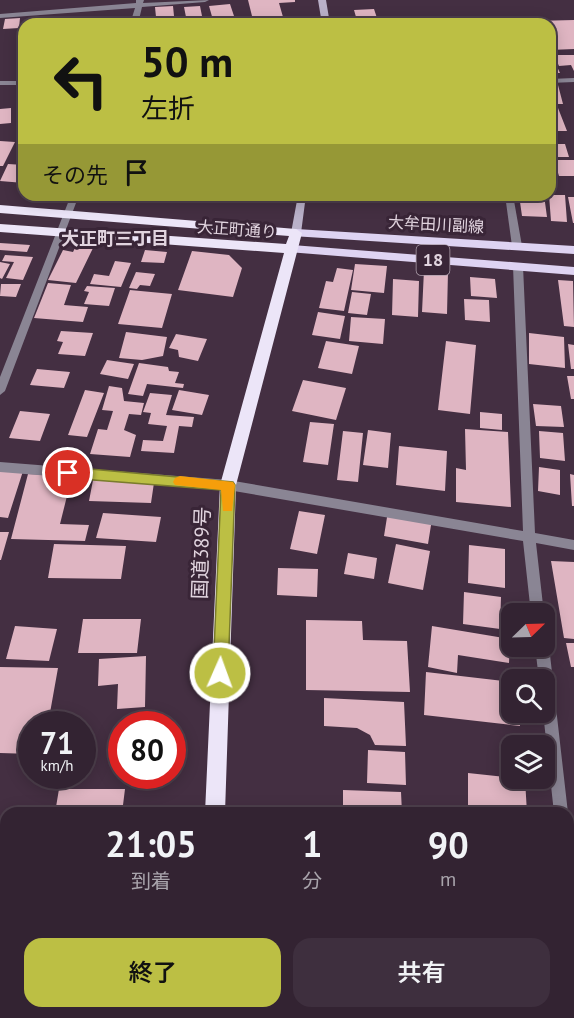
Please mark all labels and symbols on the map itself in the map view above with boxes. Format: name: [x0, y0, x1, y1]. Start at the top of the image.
street label: 大牟田川副線: [388, 212, 484, 236]
street label: 大正町通り: [196, 216, 278, 242]
district label: 大正町三丁目: [61, 227, 169, 250]
road number: 18: [416, 245, 450, 275]
pin: [42, 447, 93, 498]
street label: 国道389号: [186, 506, 216, 600]
north arrow: [501, 603, 555, 657]
position arrow: [188, 641, 252, 705]
speed limit sign: 80: [108, 711, 186, 789]

